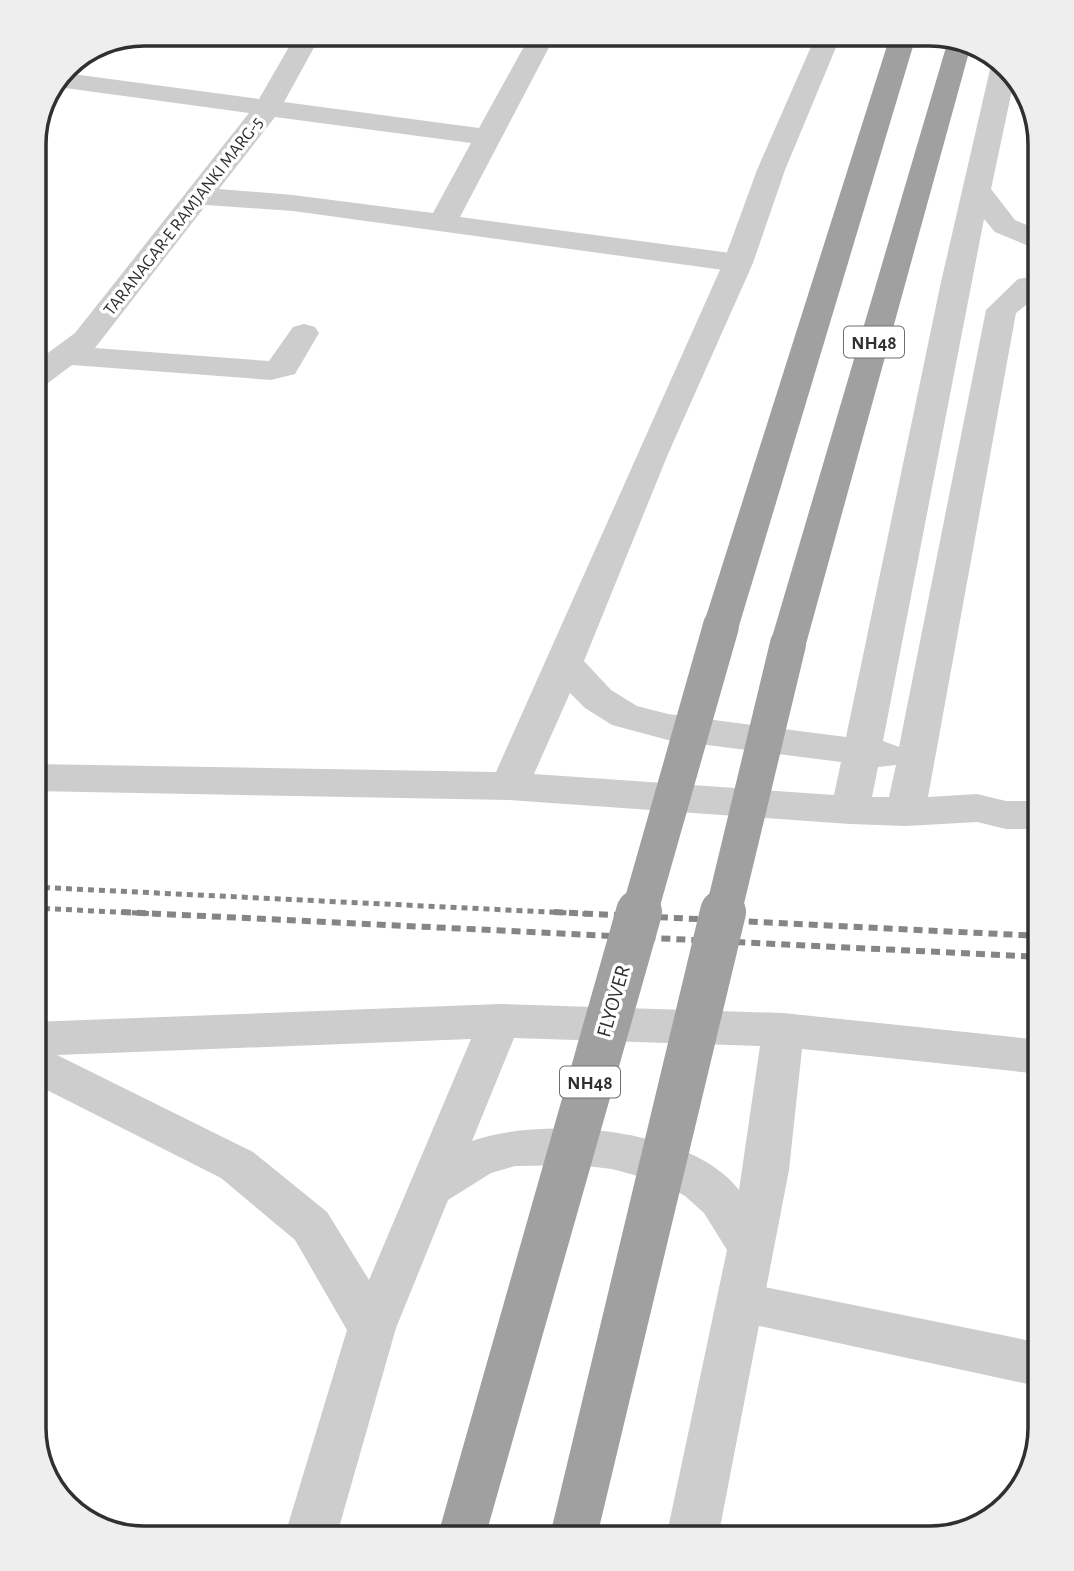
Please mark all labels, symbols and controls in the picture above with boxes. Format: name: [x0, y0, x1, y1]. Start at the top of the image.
street label: TARANAGAR-E RAMJANKI MARG-5: [101, 114, 267, 319]
road number: NH48: [844, 326, 904, 358]
street label: FLYOVER: [593, 963, 634, 1039]
road number: NH48: [560, 1066, 620, 1098]

